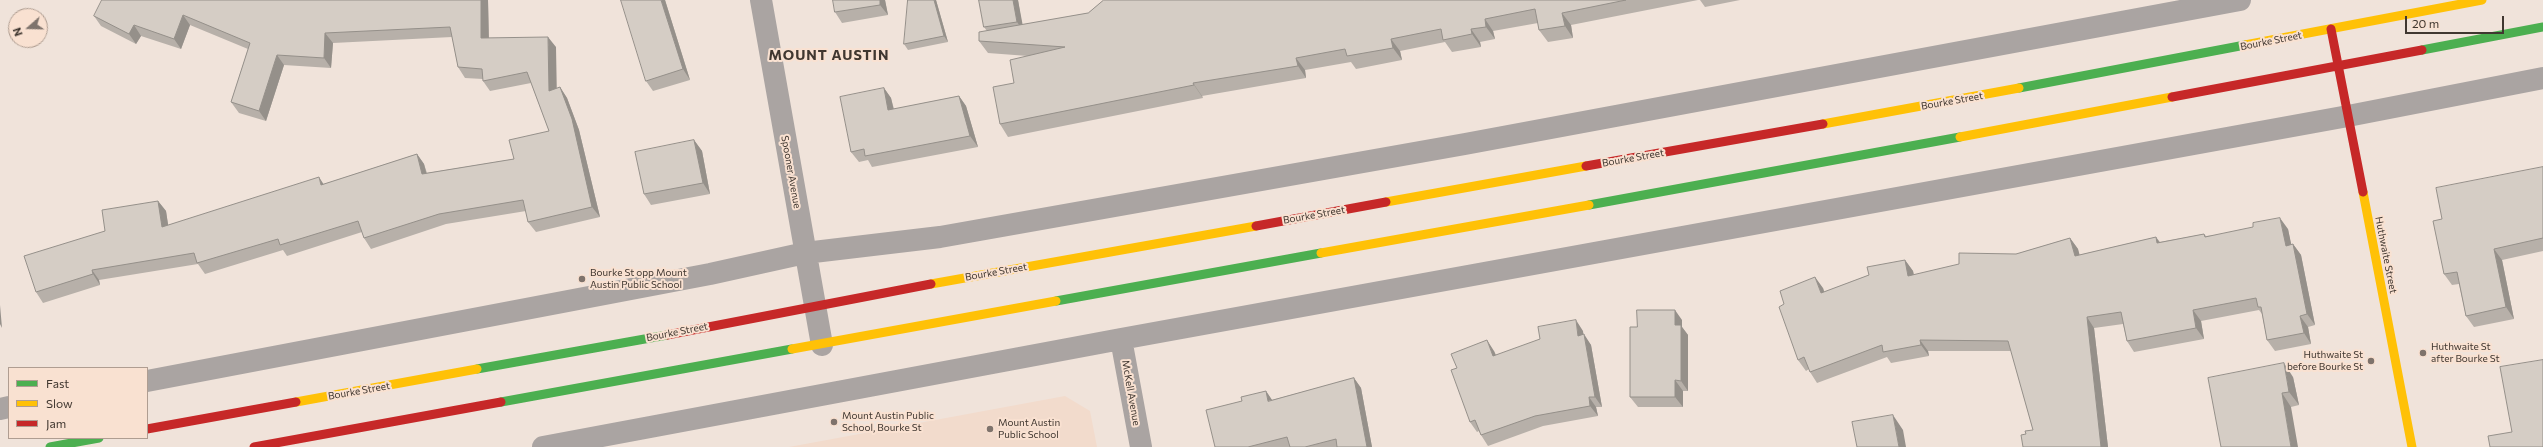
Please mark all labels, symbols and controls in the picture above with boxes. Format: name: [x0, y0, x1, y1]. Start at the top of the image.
north arrow: [8, 8, 48, 48]
scale bar: [2407, 8, 2506, 34]
text: 20 m: [2412, 16, 2439, 30]
text: N: [10, 26, 25, 38]
street label: Bourke Street: [2239, 29, 2303, 53]
district label: MOUNT AUSTIN: [768, 47, 890, 63]
street label: Bourke Street: [1920, 90, 1984, 112]
street label: Spooner Avenue: [779, 135, 803, 209]
street label: Bourke Street: [1601, 147, 1665, 169]
street label: Bourke Street: [1282, 204, 1346, 226]
street label: Huthwaite Street: [2373, 216, 2399, 294]
street label: Bourke Street: [964, 261, 1028, 283]
place label: Bourke St opp Mount Austin Public School: [590, 267, 687, 290]
marker: Bourke St opp Mount Austin Public School: [577, 274, 587, 284]
street label: Bourke Street: [645, 320, 709, 344]
place label: Huthwaite St after Bourke St: [2431, 341, 2500, 364]
marker: Huthwaite St after Bourke St: [2418, 348, 2428, 358]
place label: Huthwaite St before Bourke St: [2287, 349, 2363, 372]
marker: Huthwaite St before Bourke St: [2366, 356, 2376, 366]
street label: McKell Avenue: [1119, 359, 1143, 427]
legend: [8, 367, 148, 439]
text: Fast: [46, 376, 69, 390]
street label: Bourke Street: [327, 380, 391, 402]
text: Slow: [46, 396, 73, 410]
place label: Mount Austin Public School, Bourke St: [842, 410, 934, 434]
text: Jam: [46, 416, 66, 430]
marker: Mount Austin Public School, Bourke St: [829, 417, 839, 427]
place label: Mount Austin Public School: [998, 417, 1060, 440]
marker: Mount Austin Public School: [985, 424, 995, 434]

